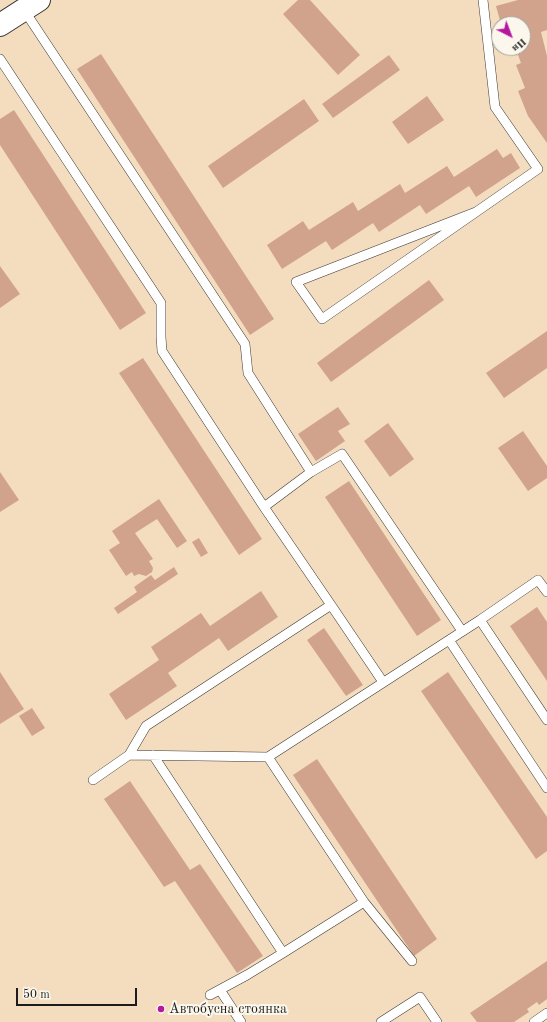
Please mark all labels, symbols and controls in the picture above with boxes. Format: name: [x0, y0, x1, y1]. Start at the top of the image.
north arrow: [491, 16, 531, 56]
text: Пн: [509, 35, 528, 54]
scale bar: [18, 980, 139, 1006]
text: 50 m: [23, 989, 50, 1001]
place label: Автобусна стоянка: [169, 1001, 287, 1017]
marker: Автобусна стоянка: [156, 1004, 166, 1014]

